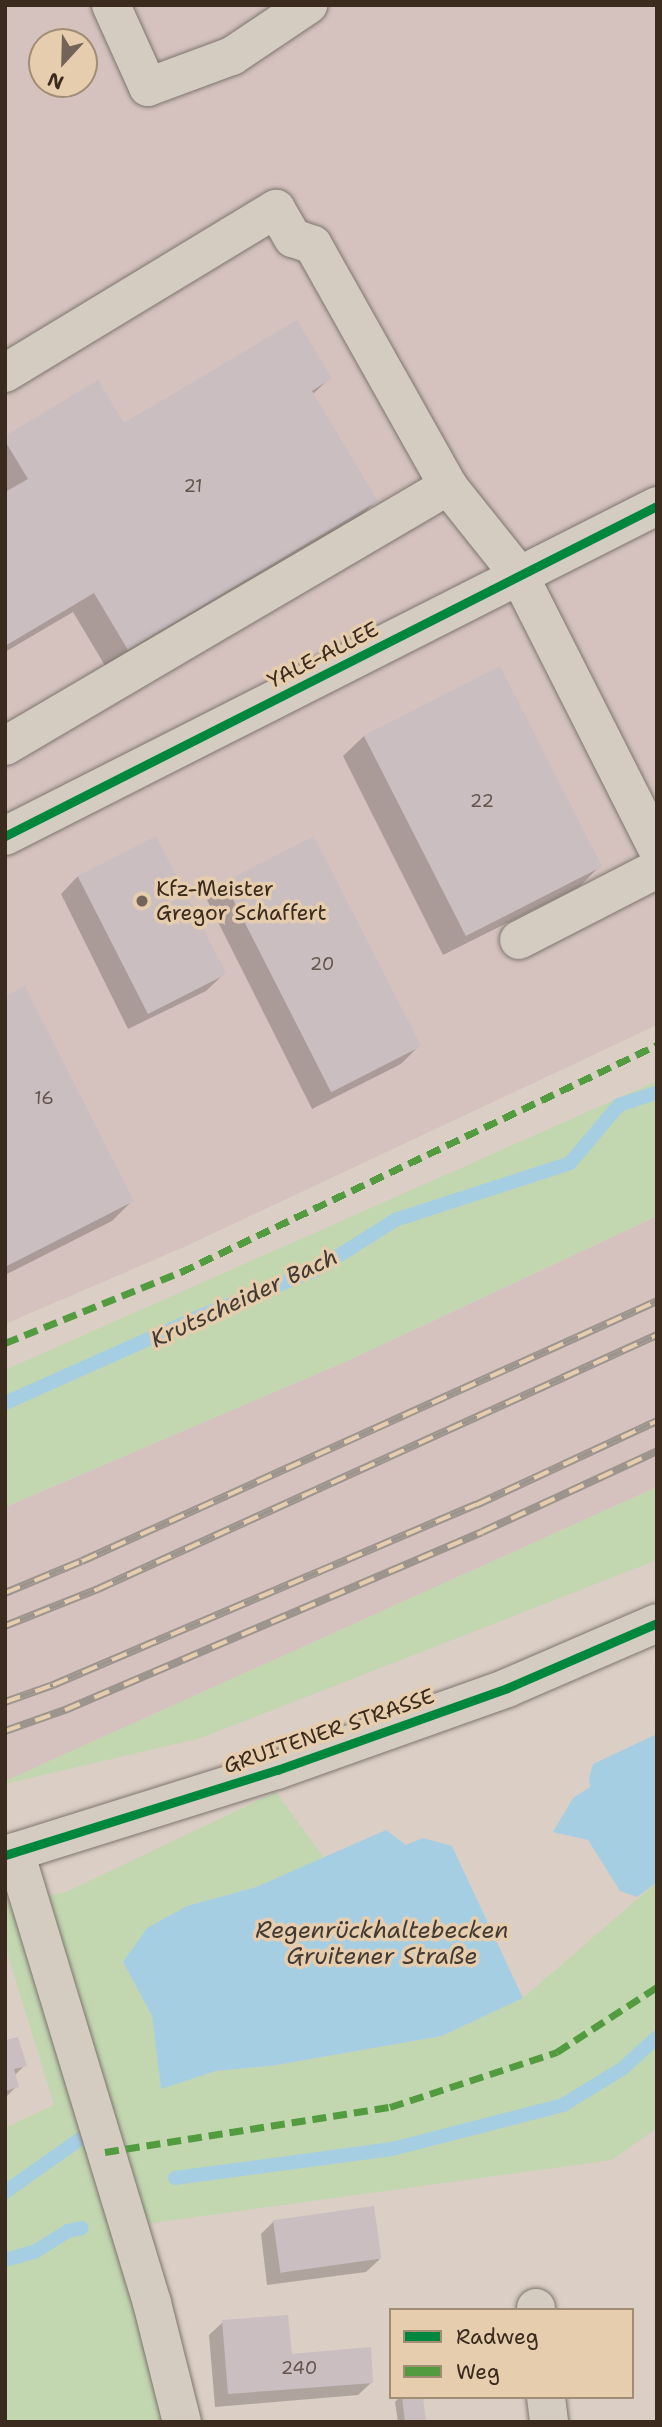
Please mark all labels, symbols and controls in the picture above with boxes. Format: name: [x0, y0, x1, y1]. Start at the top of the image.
north arrow: [28, 28, 98, 98]
text: N: [44, 67, 67, 95]
house number: 21: [183, 475, 203, 497]
street label: YALE-ALLEE: [263, 616, 383, 694]
house number: 22: [470, 790, 494, 812]
place label: Kfz-Meister Gregor Schaffert: [156, 876, 327, 926]
marker: Kfz-Meister Gregor Schaffert: [134, 893, 150, 909]
house number: 20: [310, 953, 334, 975]
house number: 16: [34, 1087, 54, 1109]
water label: Krutscheider Bach: [146, 1243, 342, 1353]
street label: GRUITENER STRASSE: [220, 1683, 438, 1779]
water label: Regenrückhaltebecken Gruitener Straße: [255, 1916, 509, 1970]
legend: [389, 2308, 634, 2399]
text: Radweg: [456, 2323, 539, 2351]
house number: 240: [281, 2357, 317, 2379]
text: Weg: [456, 2358, 500, 2386]

